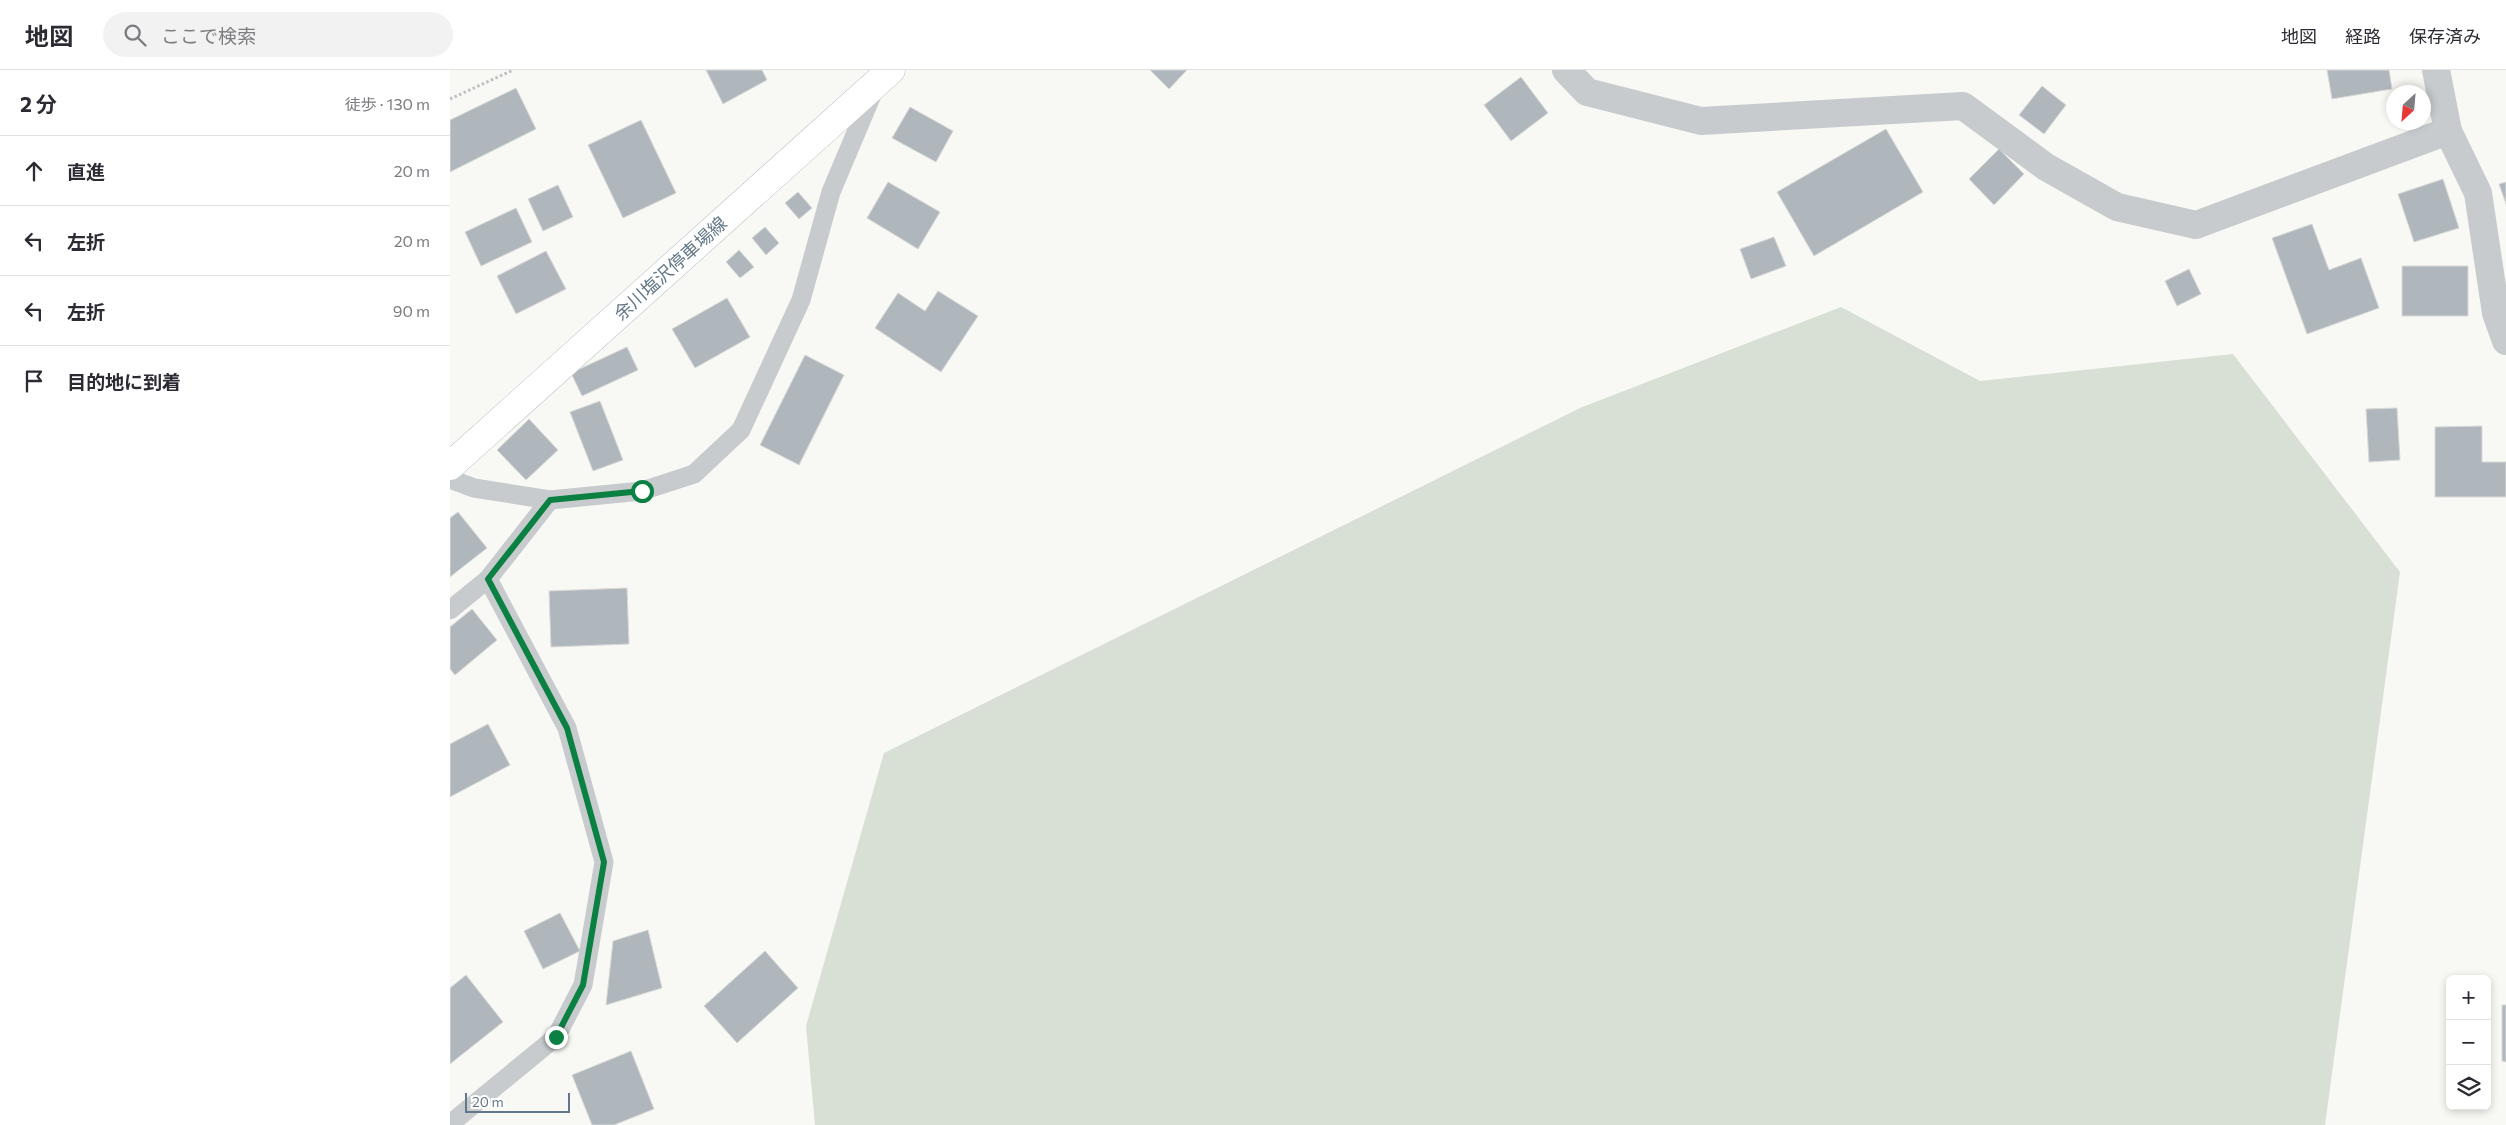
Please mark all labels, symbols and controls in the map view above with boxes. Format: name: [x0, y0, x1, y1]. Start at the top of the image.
search box: [103, 12, 453, 57]
text: 地図: [25, 21, 73, 50]
icon: search: [121, 21, 149, 49]
text: ここで検索: [161, 24, 256, 47]
text: 地図: [2281, 25, 2317, 47]
text: 経路: [2345, 25, 2381, 47]
text: 保存済み: [2409, 25, 2481, 47]
north arrow: [2386, 85, 2431, 130]
text: 2 分: [20, 91, 57, 116]
text: 徒歩 · 130 m: [345, 94, 430, 113]
icon: ahead: [20, 157, 48, 185]
text: 直進: [67, 160, 105, 183]
text: 20 m: [394, 161, 430, 180]
street label: 余川塩沢停車場線: [609, 212, 731, 324]
icon: left: [20, 227, 48, 255]
text: 左折: [67, 230, 105, 253]
text: 20 m: [394, 231, 430, 250]
icon: left: [20, 297, 48, 325]
text: 左折: [67, 300, 105, 323]
text: 90 m: [393, 301, 430, 320]
icon: arrive: [20, 367, 48, 395]
text: 目的地に到着: [67, 370, 181, 393]
route start: [631, 480, 654, 503]
map controls: [2446, 975, 2491, 1110]
button: +: [2446, 975, 2491, 1020]
button: −: [2446, 1020, 2491, 1065]
route end: [545, 1026, 568, 1049]
button: layers: [2446, 1065, 2491, 1110]
scale bar: [465, 1090, 570, 1113]
text: 20 m: [472, 1093, 504, 1110]

